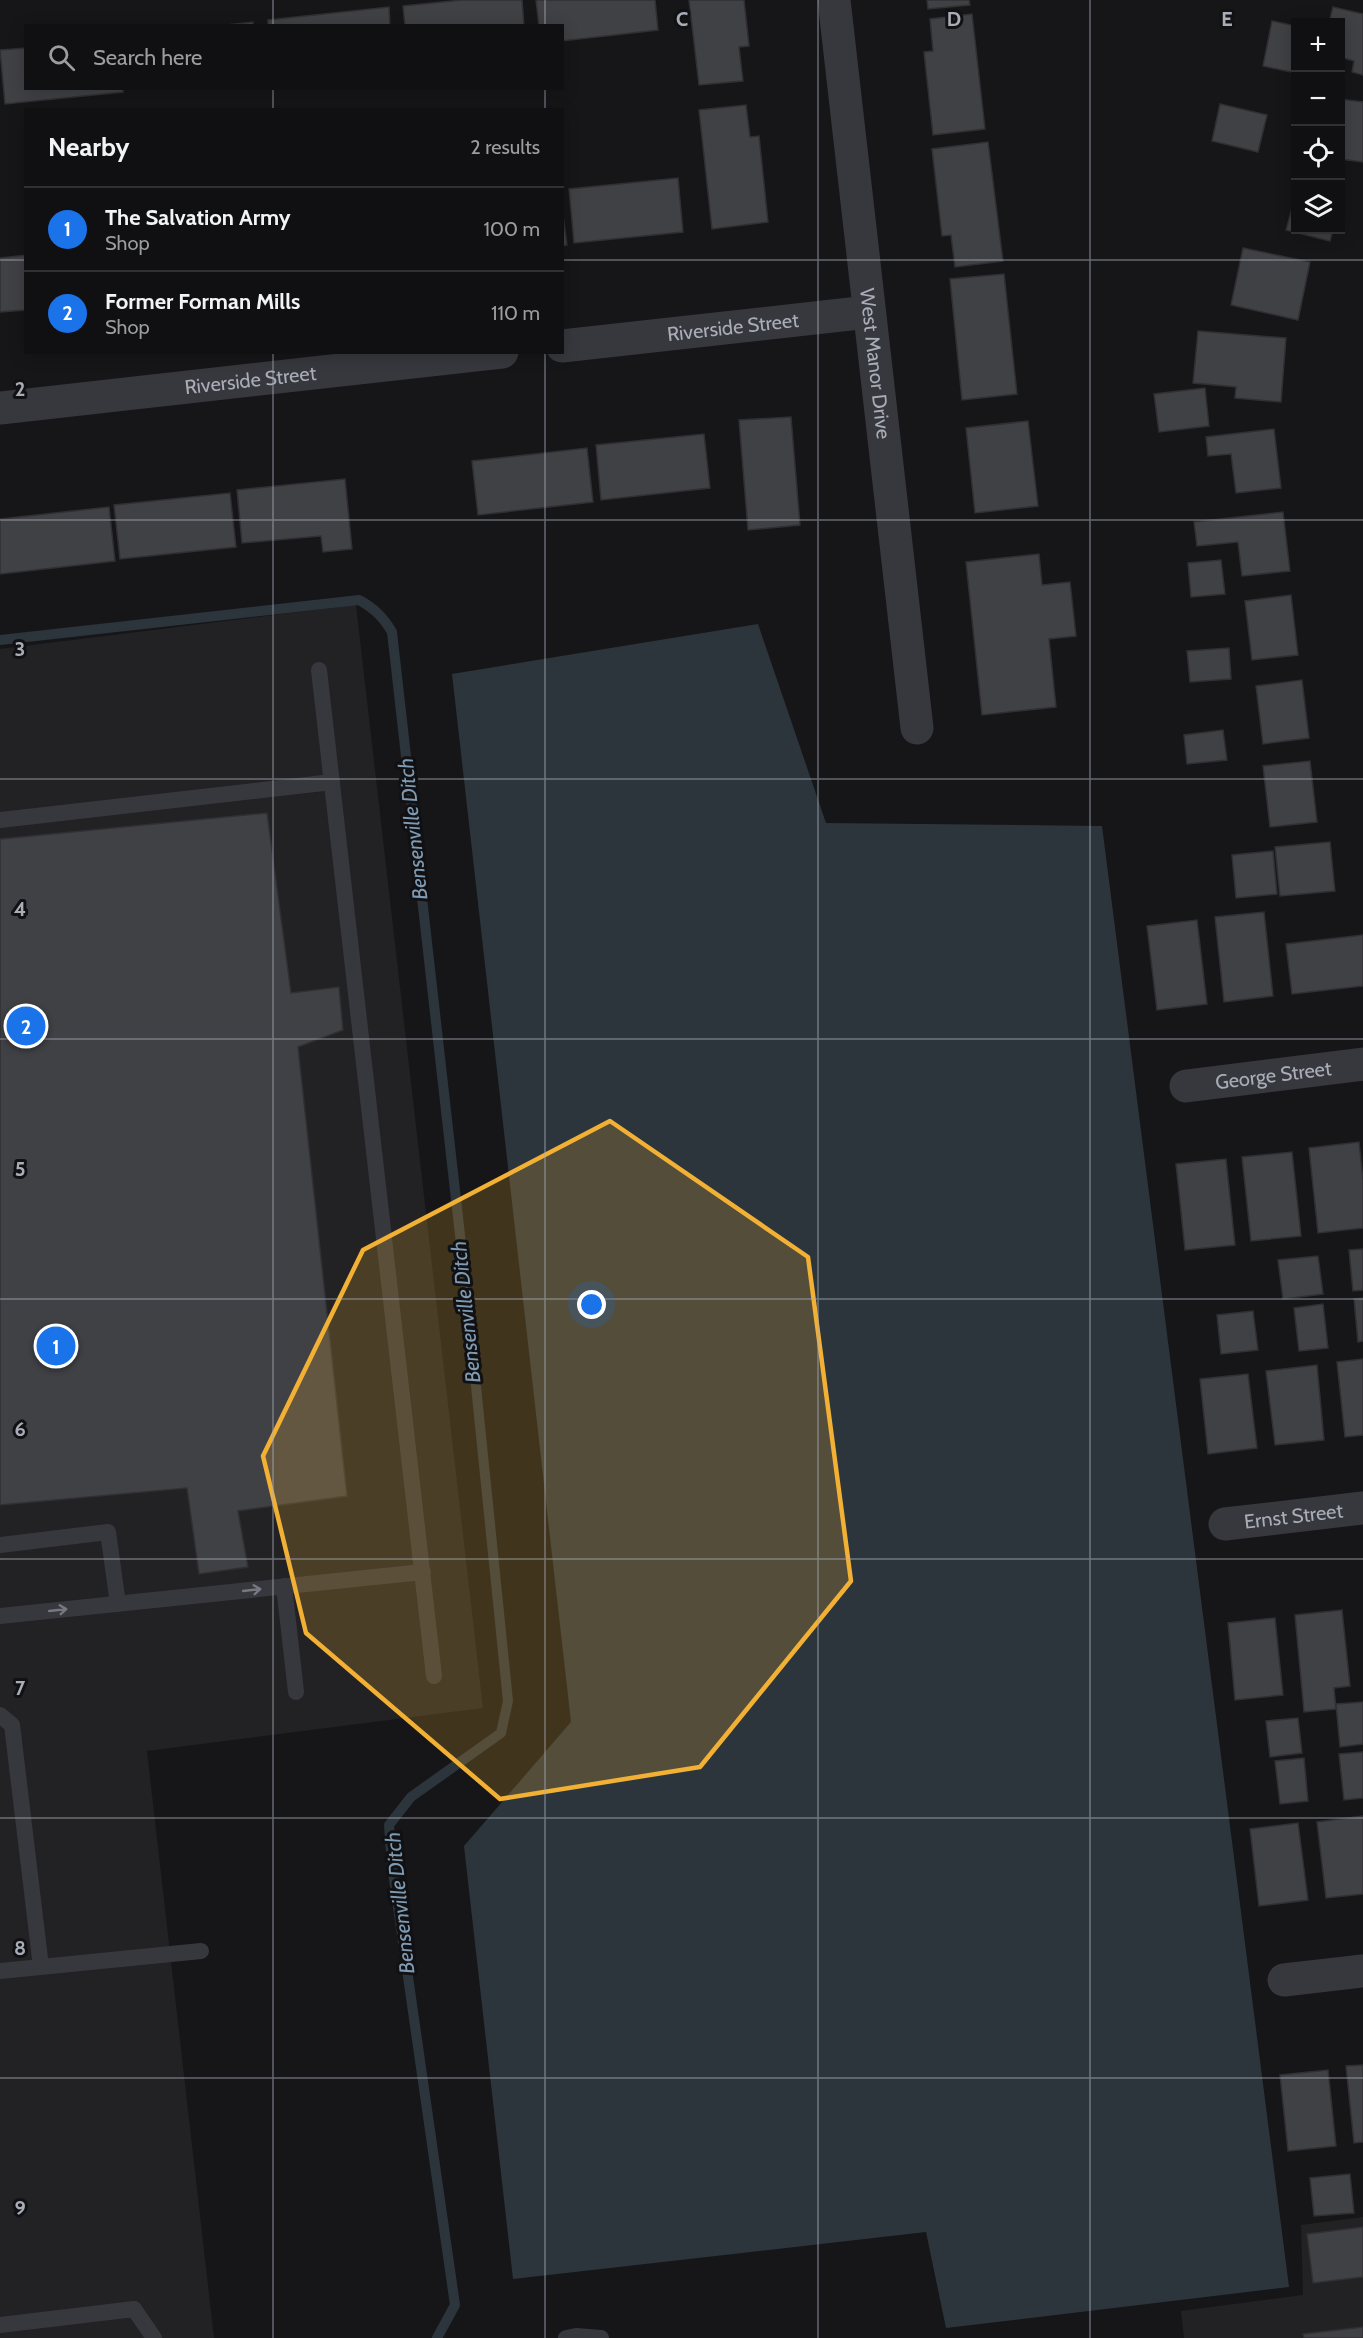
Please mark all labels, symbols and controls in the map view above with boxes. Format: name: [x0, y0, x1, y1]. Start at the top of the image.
text: C: [676, 7, 688, 31]
text: D: [947, 7, 961, 31]
text: E: [1221, 7, 1233, 31]
map controls: [1291, 18, 1345, 234]
button: +: [1291, 18, 1345, 72]
search box: [24, 24, 564, 90]
icon: search: [45, 41, 78, 74]
text: Search here: [93, 44, 202, 71]
button: −: [1291, 72, 1345, 126]
button: locate: [1291, 126, 1345, 180]
text: Nearby: [48, 131, 129, 163]
text: 2 results: [470, 135, 540, 159]
button: layers: [1291, 180, 1345, 234]
text: The Salvation Army: [105, 204, 291, 231]
text: 1: [64, 217, 71, 241]
text: 100 m: [484, 217, 540, 241]
text: Shop: [105, 231, 150, 255]
street label: West Manor Drive: [855, 287, 896, 440]
text: Former Forman Mills: [105, 288, 300, 315]
text: 2: [62, 301, 73, 325]
text: 110 m: [491, 301, 540, 325]
street label: Riverside Street: [666, 308, 800, 346]
text: Shop: [105, 315, 150, 339]
street label: Riverside Street: [183, 361, 318, 399]
text: 2: [15, 377, 25, 401]
text: 3: [15, 637, 25, 661]
water label: Bensenville Ditch: [393, 757, 432, 901]
text: 4: [14, 897, 26, 921]
pin: 2: [6, 1004, 46, 1048]
street label: George Street: [1214, 1056, 1333, 1094]
text: 5: [15, 1157, 25, 1181]
water label: Bensenville Ditch: [446, 1240, 485, 1384]
your location: [577, 1290, 606, 1319]
pin: 1: [36, 1324, 76, 1368]
text: 6: [14, 1417, 26, 1441]
street label: Ernst Street: [1243, 1498, 1345, 1534]
one-way arrow: [242, 1584, 262, 1595]
one-way arrow: [48, 1604, 68, 1615]
text: 7: [15, 1676, 26, 1700]
water label: Bensenville Ditch: [380, 1831, 419, 1975]
text: 8: [14, 1936, 26, 1960]
text: 9: [14, 2196, 26, 2220]

